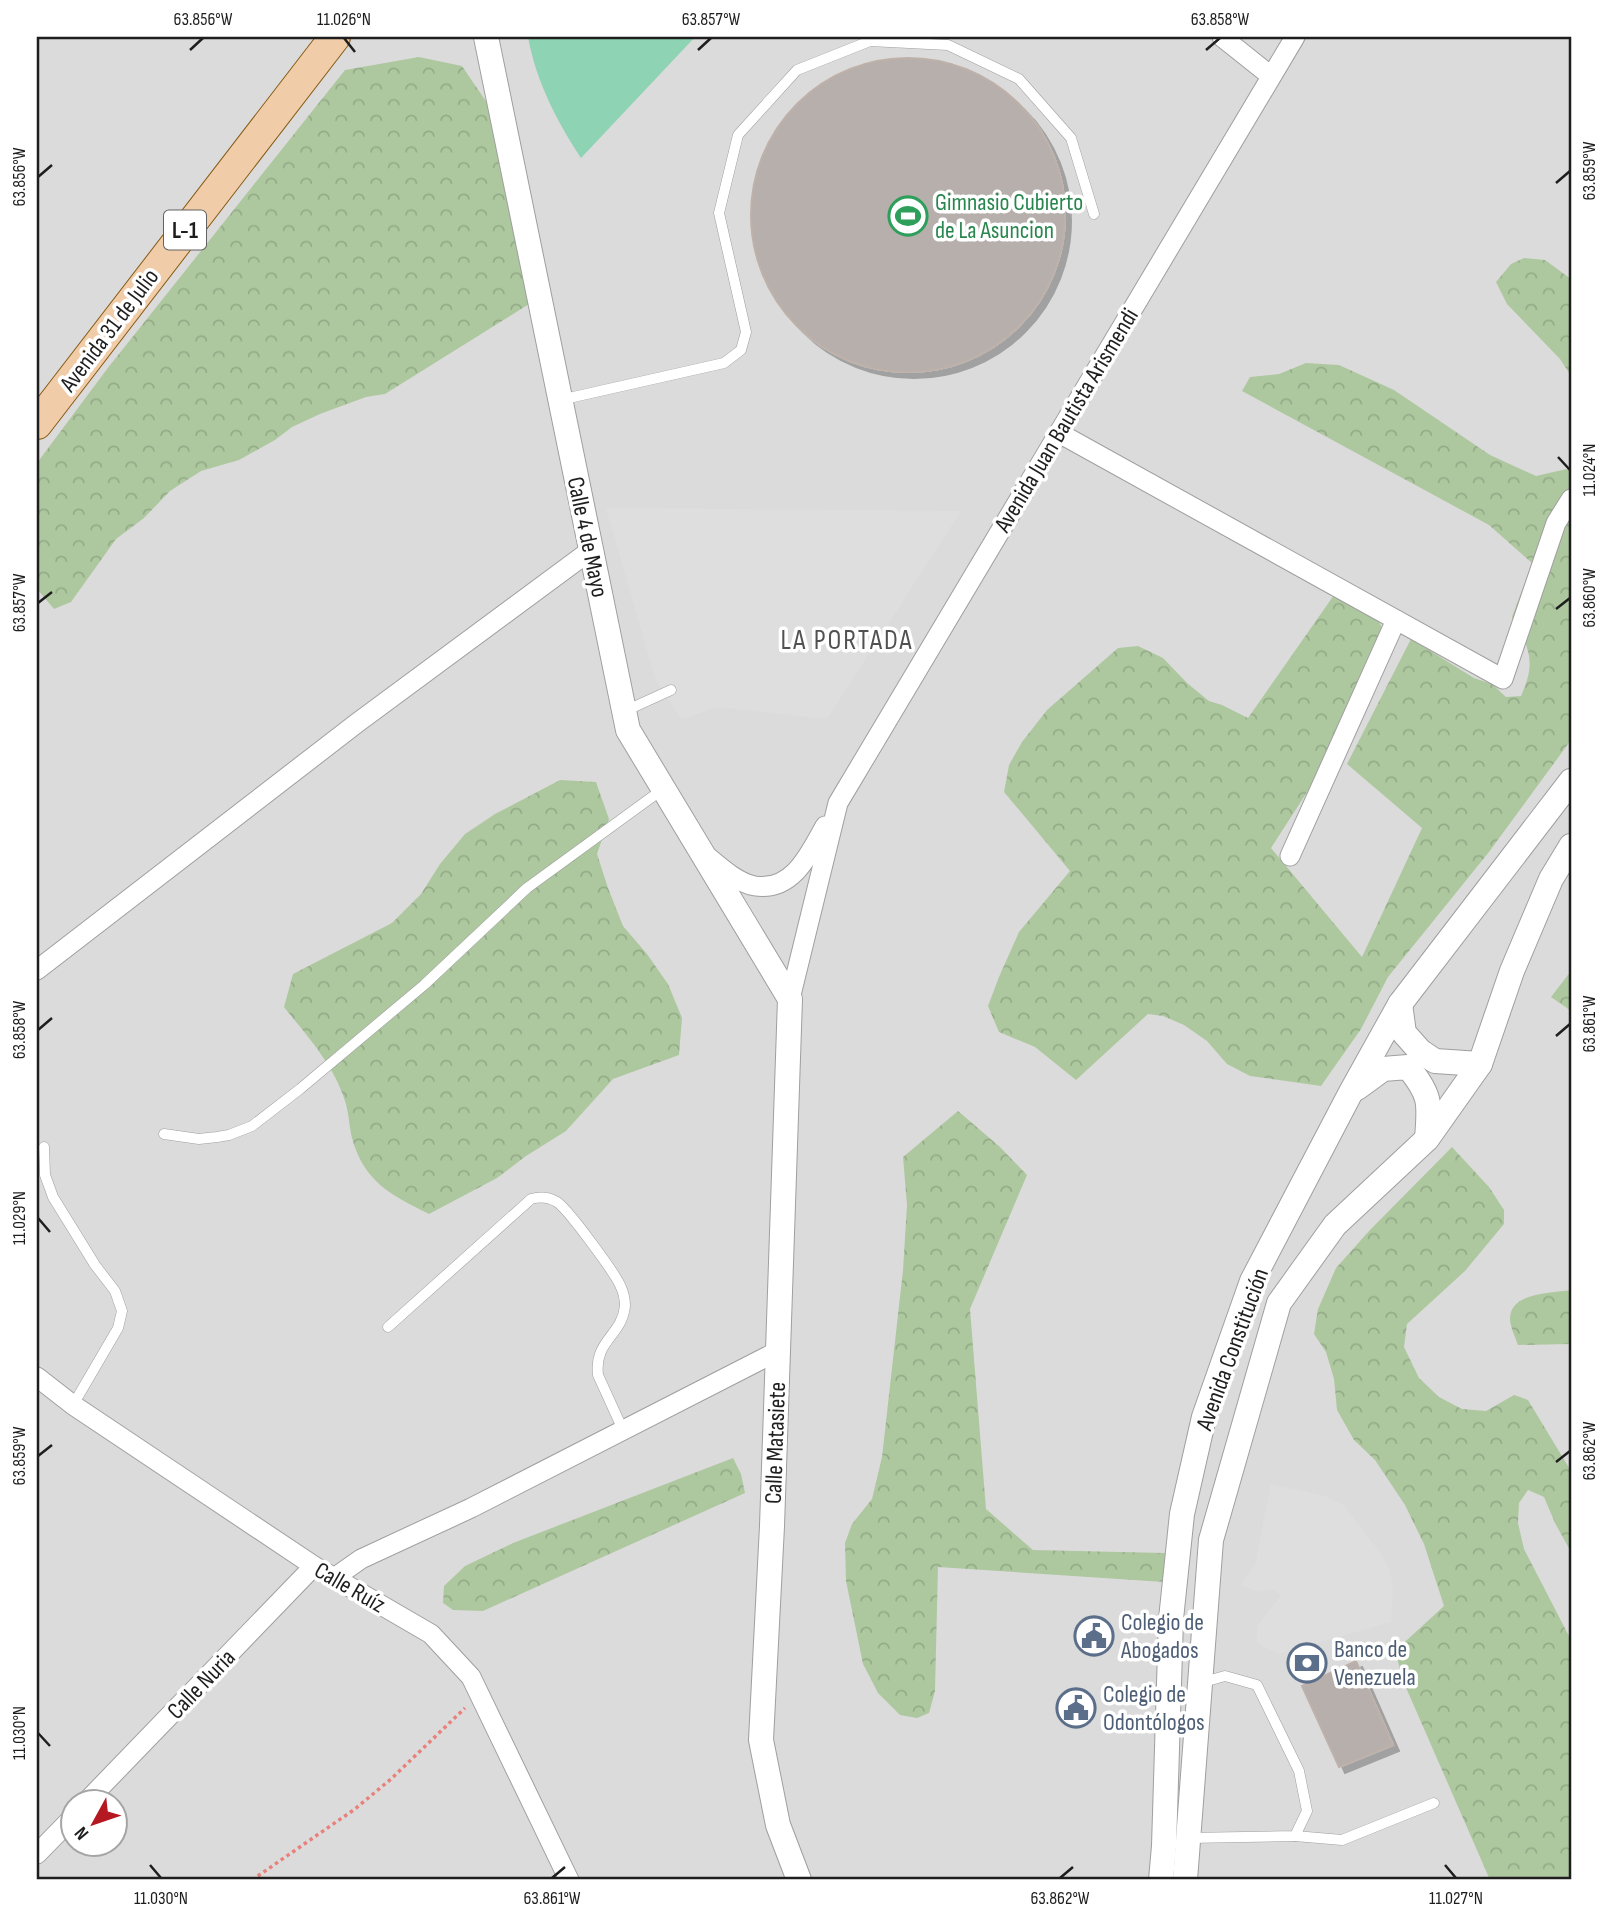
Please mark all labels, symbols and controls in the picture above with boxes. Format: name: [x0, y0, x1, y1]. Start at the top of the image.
text: 63.856°W: [174, 9, 233, 30]
text: 11.026°N: [317, 9, 371, 30]
text: 63.857°W: [682, 9, 741, 30]
text: 63.858°W: [1191, 9, 1250, 30]
text: 63.859°W: [1579, 141, 1600, 200]
text: 63.856°W: [9, 147, 30, 206]
place label: Gimnasio Cubierto de La Asuncion: [935, 188, 1083, 245]
sports icon: Gimnasio Cubierto de La Asuncion: [887, 195, 929, 237]
road number: L-1: [164, 210, 206, 249]
street label: Avenida 31 de Julio: [53, 263, 165, 398]
street label: Avenida Juan Bautista Arismendi: [988, 303, 1145, 538]
text: 11.024°N: [1579, 444, 1600, 496]
street label: Calle 4 de Mayo: [561, 474, 614, 600]
text: 63.860°W: [1579, 568, 1600, 628]
text: 63.857°W: [9, 573, 30, 632]
district label: LA PORTADA: [781, 624, 913, 657]
text: 63.861°W: [1579, 995, 1600, 1053]
text: 63.858°W: [9, 1000, 30, 1059]
text: 11.029°N: [9, 1191, 30, 1245]
street label: Avenida Constitución: [1189, 1264, 1275, 1435]
street label: Calle Matasiete: [759, 1381, 792, 1505]
text: 63.862°W: [1579, 1421, 1600, 1481]
text: 63.859°W: [9, 1426, 30, 1485]
street label: Calle Ruíz: [309, 1556, 391, 1619]
place label: Colegio de Abogados: [1120, 1608, 1204, 1665]
public building icon: Colegio de Abogados: [1073, 1615, 1115, 1657]
place label: Banco de Venezuela: [1334, 1635, 1416, 1692]
bank icon: Banco de Venezuela: [1286, 1642, 1328, 1684]
street label: Calle Nuria: [161, 1643, 242, 1725]
place label: Colegio de Odontólogos: [1103, 1680, 1205, 1737]
public building icon: Colegio de Odontólogos: [1055, 1687, 1097, 1729]
text: 11.030°N: [9, 1706, 30, 1760]
north arrow: [60, 1787, 130, 1857]
text: N: [70, 1822, 94, 1844]
text: 11.030°N: [134, 1888, 188, 1909]
text: 63.861°W: [523, 1888, 581, 1909]
text: 63.862°W: [1030, 1888, 1090, 1909]
text: 11.027°N: [1429, 1888, 1483, 1909]

